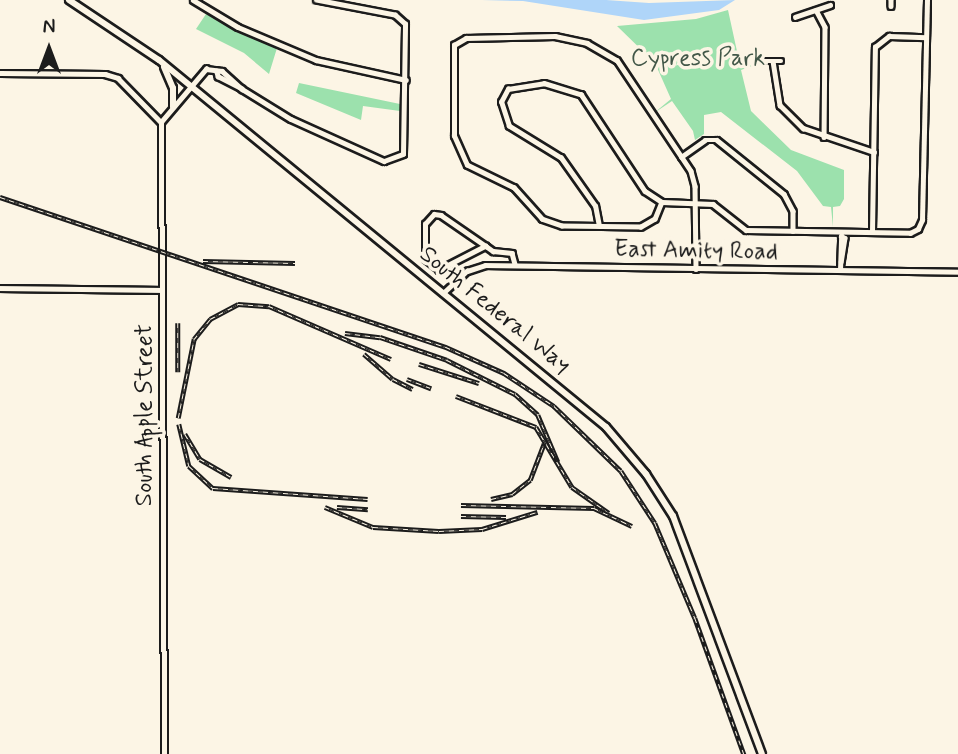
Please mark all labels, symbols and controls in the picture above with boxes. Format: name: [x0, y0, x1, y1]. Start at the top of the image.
north arrow: [14, 14, 84, 84]
text: N: [43, 15, 55, 40]
park label: Cypress Park: [631, 45, 765, 73]
street label: East Amity Road: [614, 235, 778, 267]
street label: South Federal Way: [412, 239, 578, 381]
street label: South Apple Street: [131, 324, 159, 506]

